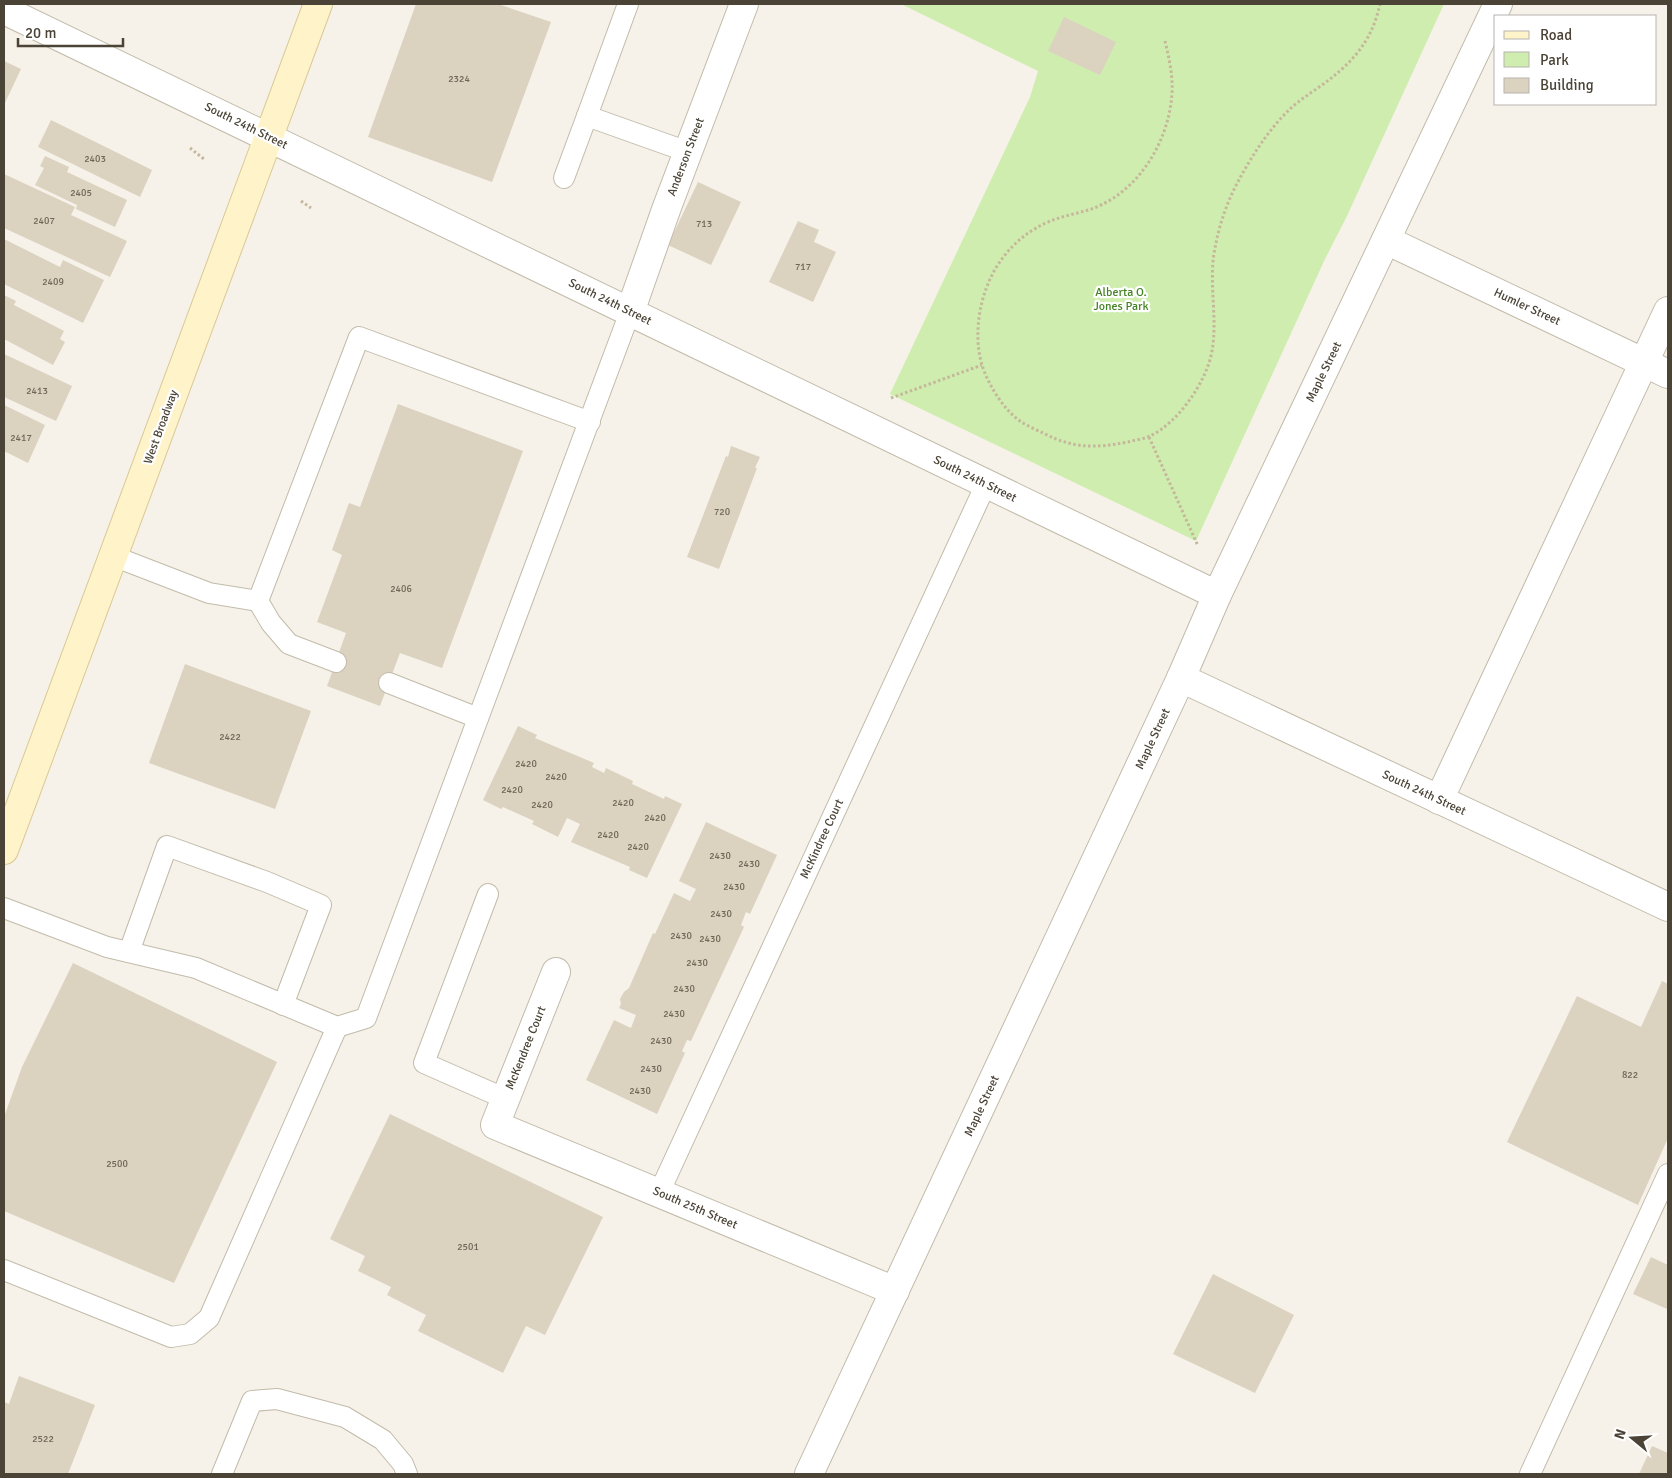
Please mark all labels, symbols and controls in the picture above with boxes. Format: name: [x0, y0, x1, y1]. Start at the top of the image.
scale bar: [18, 15, 122, 47]
legend: [1494, 15, 1657, 105]
text: 20 m: [25, 24, 56, 42]
text: Road: [1540, 26, 1572, 44]
text: Park: [1540, 51, 1569, 69]
house number: 2324: [448, 73, 470, 85]
text: Building: [1540, 76, 1594, 94]
street label: South 24th Street: [202, 99, 290, 153]
street label: Anderson Street: [664, 116, 708, 198]
house number: 2403: [84, 153, 106, 165]
house number: 2405: [70, 187, 92, 199]
house number: 2407: [33, 215, 55, 227]
house number: 713: [696, 218, 712, 230]
house number: 717: [795, 261, 811, 273]
street label: South 24th Street: [566, 275, 654, 329]
house number: 2409: [42, 276, 64, 288]
park label: Alberta O. Jones Park: [1093, 285, 1149, 314]
street label: Humler Street: [1491, 285, 1563, 329]
street label: Maple Street: [1303, 339, 1345, 405]
house number: 2413: [26, 385, 48, 397]
street label: West Broadway: [141, 388, 181, 466]
house number: 2417: [10, 432, 32, 444]
street label: South 24th Street: [931, 452, 1019, 506]
house number: 720: [714, 506, 730, 518]
house number: 2406: [390, 583, 412, 595]
street label: Maple Street: [1132, 706, 1174, 772]
house number: 2422: [219, 731, 241, 743]
house number: 2420: [515, 758, 537, 770]
street label: South 24th Street: [1380, 767, 1468, 819]
house number: 2420: [545, 771, 567, 783]
house number: 2420: [501, 784, 523, 796]
house number: 2420: [612, 797, 634, 809]
street label: McKindree Court: [797, 797, 847, 881]
house number: 2420: [531, 799, 553, 811]
house number: 2420: [644, 812, 666, 824]
house number: 2420: [597, 829, 619, 841]
house number: 2420: [627, 841, 649, 853]
house number: 2430: [709, 850, 731, 862]
house number: 2430: [738, 858, 760, 870]
house number: 2430: [723, 881, 745, 893]
house number: 2430: [710, 908, 732, 920]
house number: 2430: [670, 930, 692, 942]
house number: 2430: [699, 933, 721, 945]
house number: 2430: [686, 957, 708, 969]
house number: 2430: [673, 983, 695, 995]
street label: McKendree Court: [502, 1004, 550, 1092]
house number: 2430: [663, 1008, 685, 1020]
house number: 2430: [650, 1035, 672, 1047]
house number: 2430: [640, 1063, 662, 1075]
house number: 822: [1622, 1069, 1638, 1081]
street label: Maple Street: [961, 1073, 1003, 1139]
house number: 2430: [629, 1085, 651, 1097]
house number: 2500: [106, 1158, 128, 1170]
street label: South 25th Street: [650, 1183, 740, 1233]
house number: 2501: [457, 1241, 479, 1253]
north arrow: [1607, 1413, 1657, 1463]
text: N: [1611, 1427, 1630, 1441]
house number: 2522: [32, 1433, 54, 1445]

